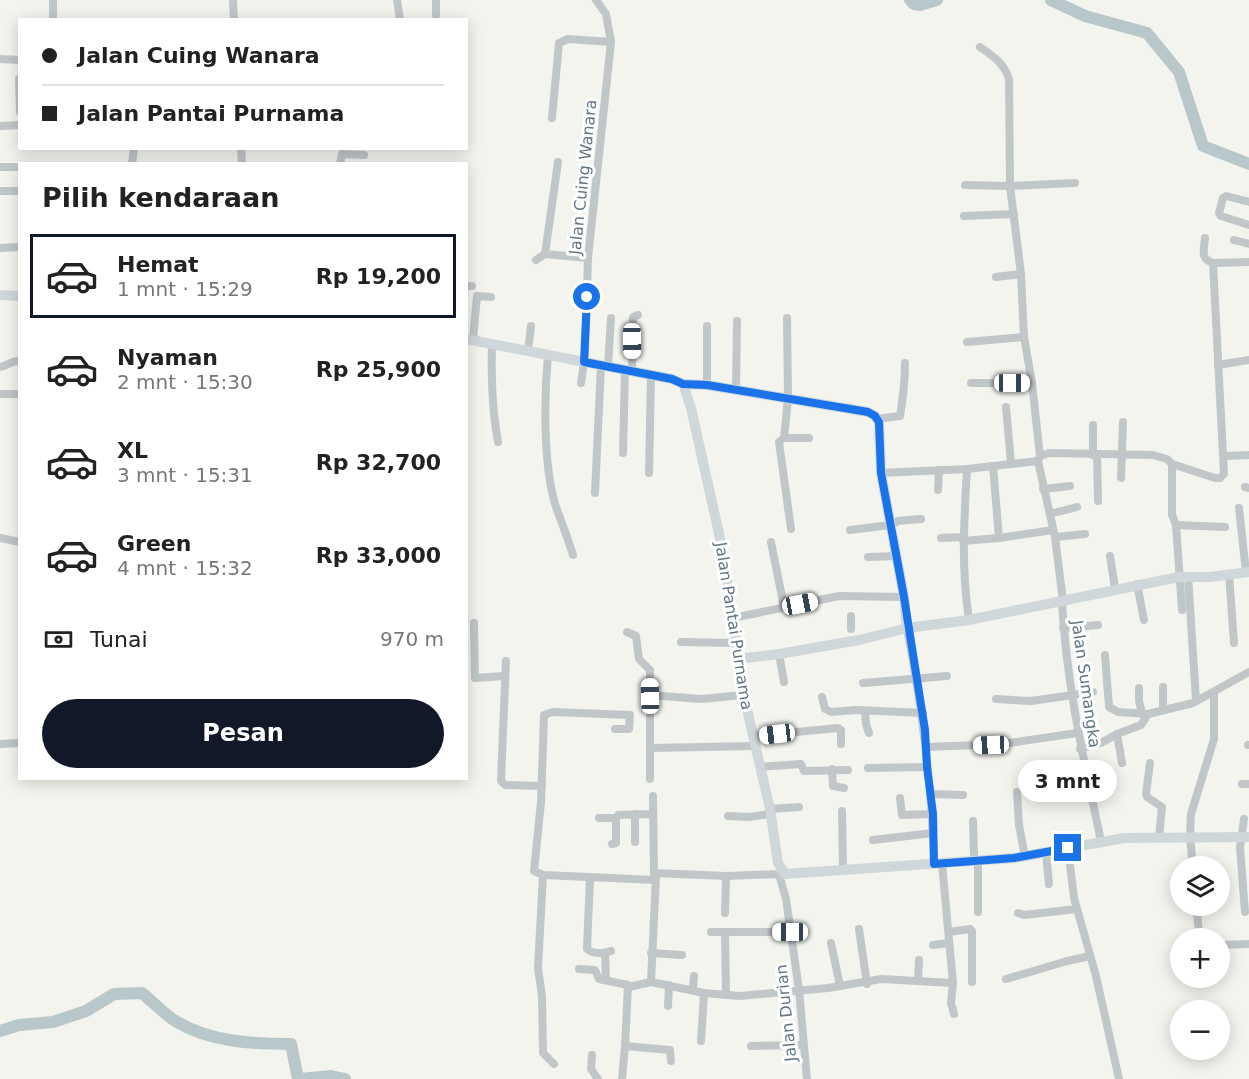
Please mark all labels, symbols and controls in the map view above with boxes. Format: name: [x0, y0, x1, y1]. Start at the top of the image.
text: Jalan Cuing Wanara: [78, 43, 320, 68]
street label: Jalan Cuing Wanara: [565, 98, 601, 257]
text: Jalan Pantai Purnama: [78, 101, 344, 126]
text: Pilih kendaraan: [42, 182, 279, 213]
icon: car: [45, 249, 99, 303]
text: Hemat: [117, 252, 199, 277]
text: Rp 19,200: [316, 264, 441, 289]
text: 1 mnt · 15:29: [117, 277, 253, 301]
route start: [573, 283, 600, 310]
car: [623, 323, 641, 359]
icon: car: [45, 342, 99, 396]
text: Nyaman: [117, 345, 218, 370]
text: Rp 25,900: [316, 357, 441, 382]
text: 2 mnt · 15:30: [117, 370, 253, 394]
car: [994, 374, 1030, 392]
icon: car: [45, 435, 99, 489]
text: XL: [117, 438, 148, 463]
text: Rp 32,700: [316, 450, 441, 475]
text: 3 mnt · 15:31: [117, 463, 253, 487]
icon: car: [45, 528, 99, 582]
text: Green: [117, 531, 191, 556]
street label: Jalan Pantai Purnama: [711, 540, 757, 711]
text: Rp 33,000: [316, 543, 441, 568]
text: 4 mnt · 15:32: [117, 556, 253, 580]
car: [781, 592, 819, 616]
street label: Jalan Sumangka: [1067, 618, 1104, 749]
icon: cash: [42, 623, 75, 656]
text: Tunai: [90, 627, 148, 652]
text: 970 m: [380, 627, 444, 651]
car: [641, 678, 659, 714]
button: Pesan: [42, 699, 444, 768]
car: [758, 723, 796, 745]
car: [973, 735, 1009, 755]
callout: 3 mnt: [1018, 761, 1118, 803]
text: 3 mnt: [1035, 769, 1100, 793]
route end: [1054, 834, 1081, 861]
map controls: [1170, 856, 1230, 1060]
button: layers: [1170, 856, 1230, 916]
car: [772, 923, 808, 941]
button: +: [1170, 928, 1230, 988]
street label: Jalan Durian: [771, 964, 801, 1063]
button: −: [1170, 1000, 1230, 1060]

